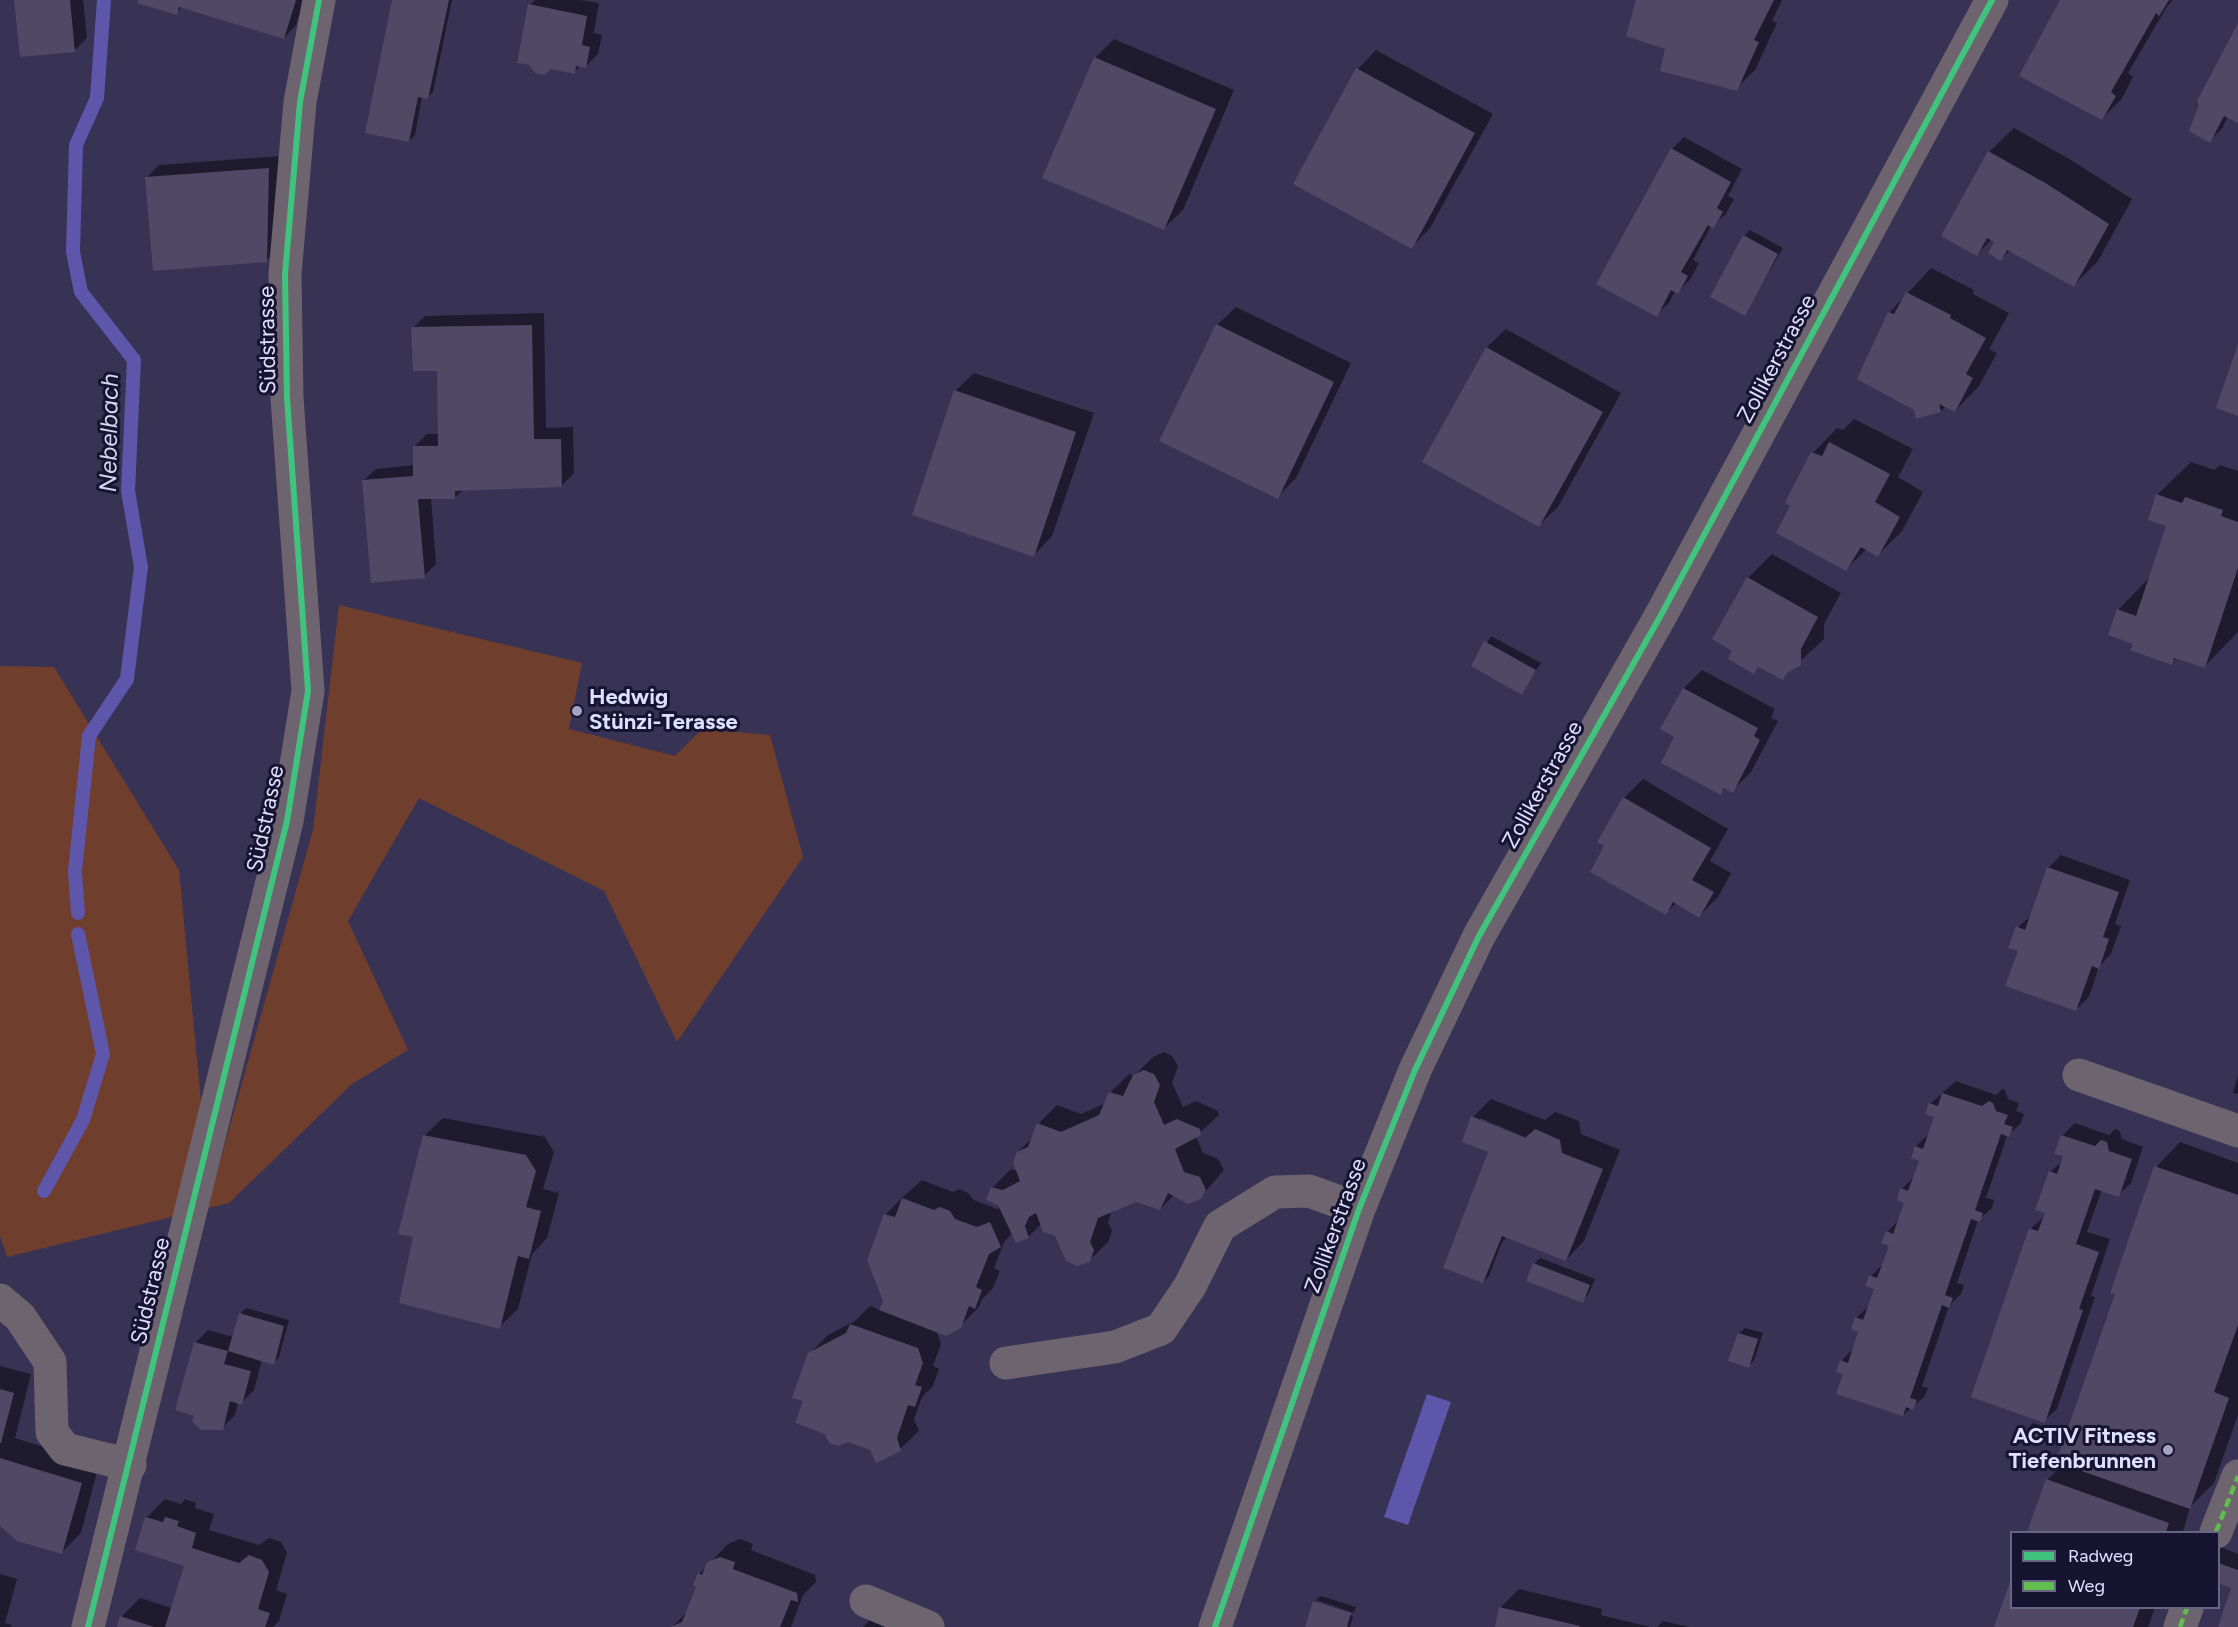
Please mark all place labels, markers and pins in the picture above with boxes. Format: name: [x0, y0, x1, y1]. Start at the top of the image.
place label: Hedwig Stünzi-Terasse: [589, 685, 738, 736]
marker: Hedwig Stünzi-Terasse: [570, 704, 584, 718]
place label: ACTIV Fitness Tiefenbrunnen: [2009, 1424, 2156, 1476]
marker: ACTIV Fitness Tiefenbrunnen: [2161, 1443, 2175, 1457]

